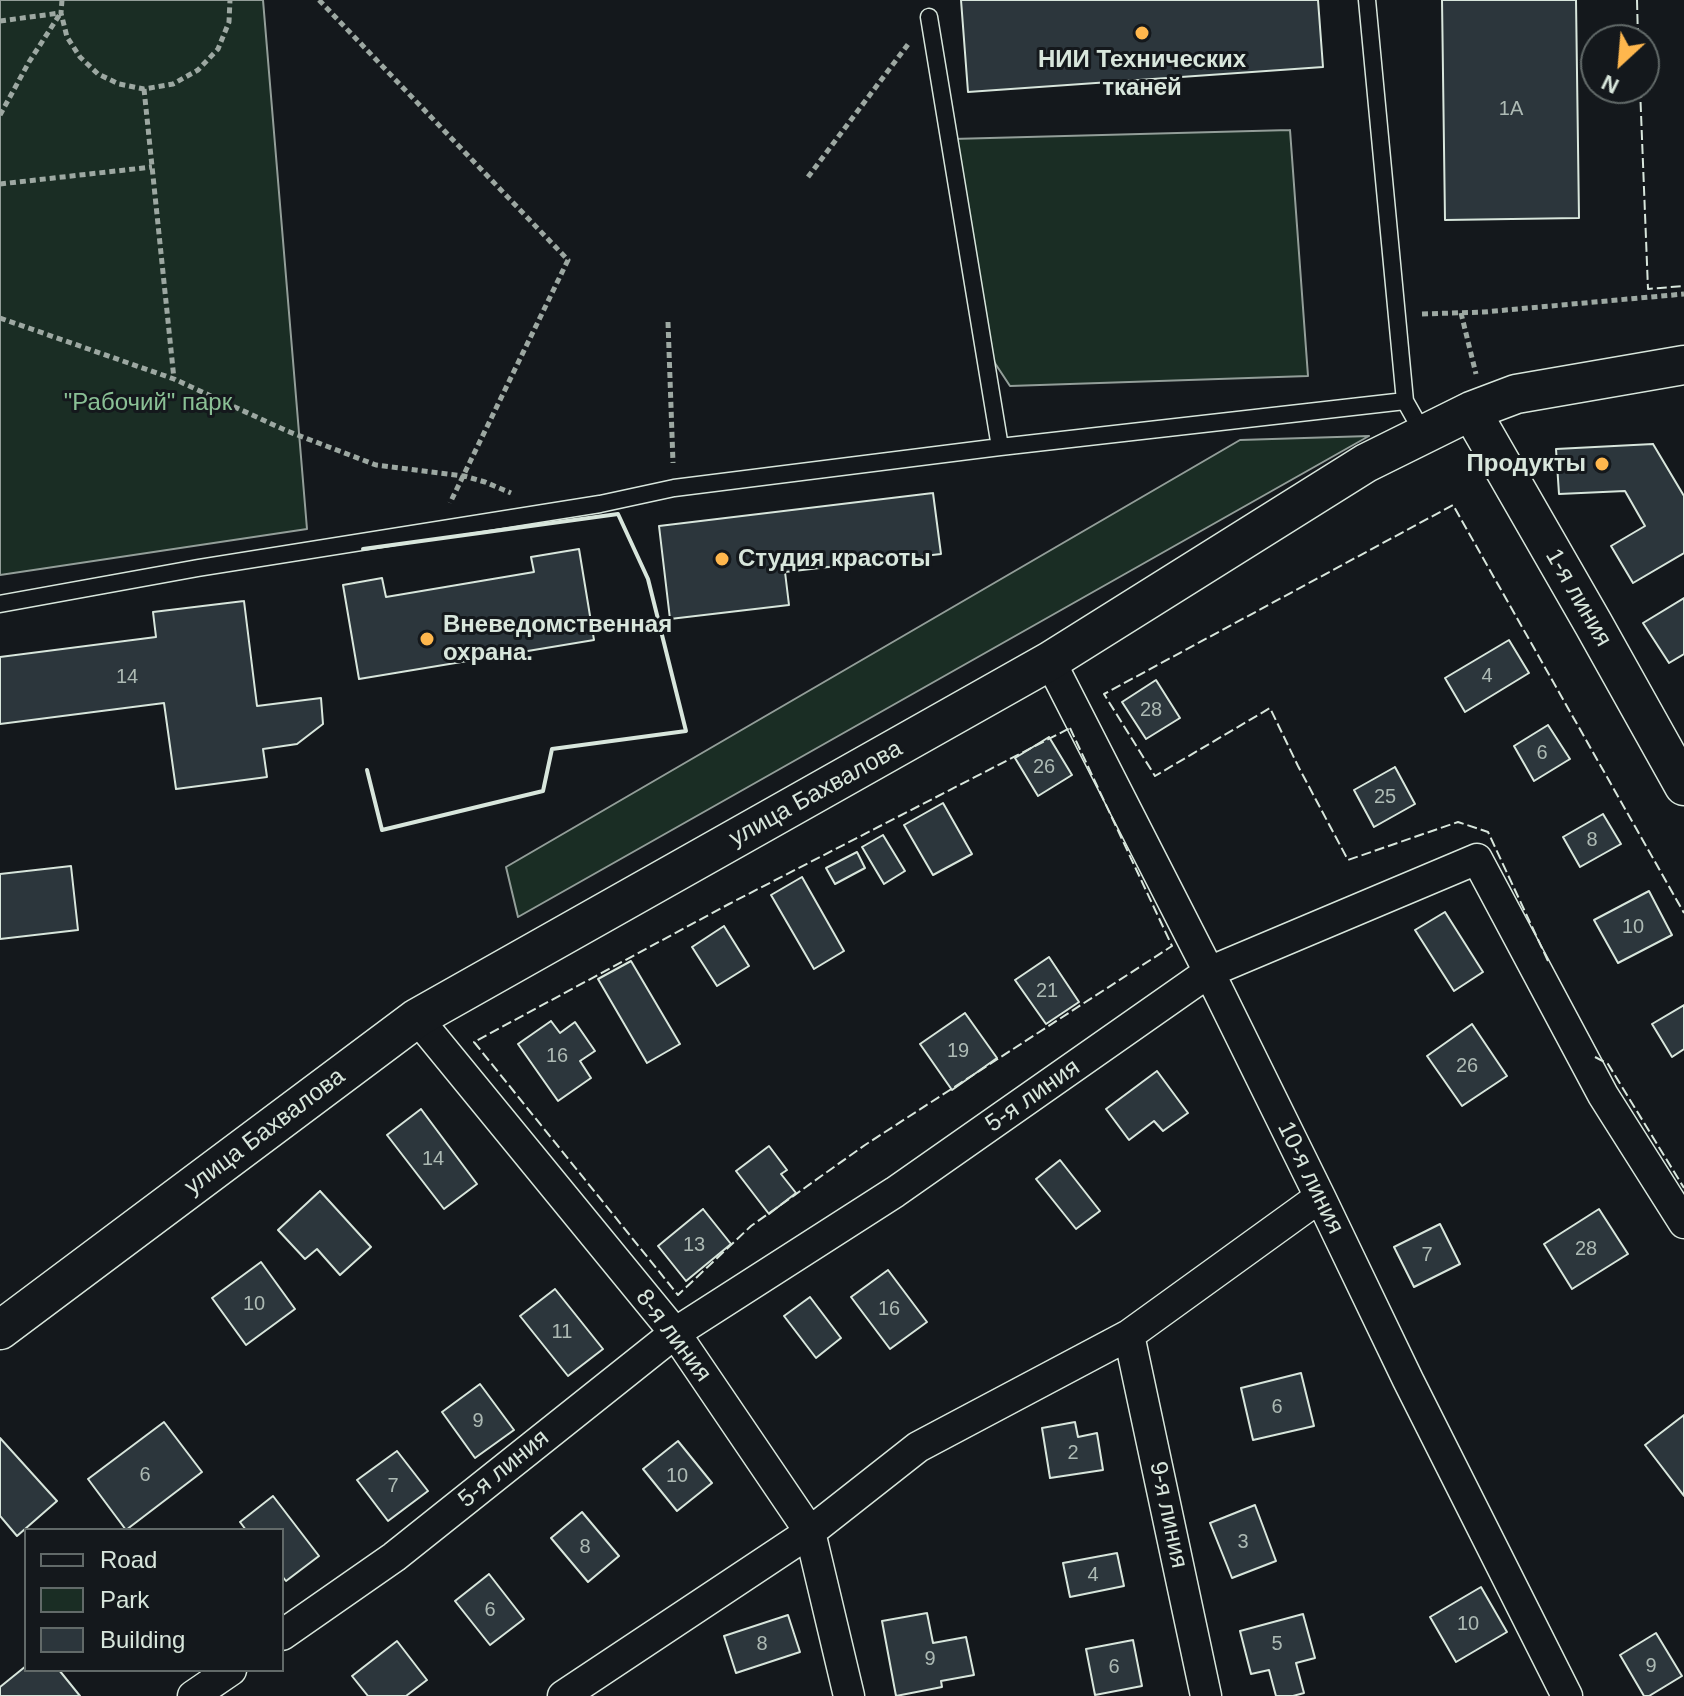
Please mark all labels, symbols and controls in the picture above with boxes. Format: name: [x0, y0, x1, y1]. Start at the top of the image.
marker: НИИ Технических тканей: [1133, 24, 1151, 42]
north arrow: [1580, 24, 1660, 104]
place label: НИИ Технических тканей: [1038, 46, 1246, 102]
text: N: [1598, 70, 1623, 99]
house number: 1А: [1499, 97, 1523, 121]
park label: "Рабочий" парк: [64, 389, 232, 417]
place label: Продукты: [1467, 450, 1586, 478]
marker: Продукты: [1593, 455, 1611, 473]
street label: 1-я линия: [1539, 544, 1617, 652]
place label: Студия красоты: [738, 545, 931, 573]
marker: Студия красоты: [713, 550, 731, 568]
place label: Вневедомственная охрана.: [443, 611, 672, 667]
marker: Вневедомственная охрана.: [418, 630, 436, 648]
house number: 4: [1481, 664, 1493, 688]
house number: 14: [116, 665, 138, 689]
house number: 28: [1140, 698, 1162, 722]
street label: улица Бахвалова: [725, 735, 907, 853]
house number: 6: [1536, 741, 1548, 765]
house number: 26: [1033, 755, 1055, 779]
house number: 25: [1374, 785, 1396, 809]
house number: 8: [1586, 828, 1598, 852]
house number: 10: [1622, 915, 1644, 939]
house number: 21: [1036, 979, 1058, 1003]
house number: 19: [947, 1039, 969, 1063]
house number: 16: [546, 1044, 568, 1068]
street label: 5-я линия: [980, 1053, 1086, 1139]
house number: 26: [1456, 1054, 1478, 1078]
street label: улица Бахвалова: [179, 1062, 351, 1202]
street label: 10-я линия: [1270, 1117, 1350, 1239]
house number: 14: [422, 1147, 444, 1171]
house number: 13: [683, 1233, 705, 1257]
house number: 28: [1575, 1237, 1597, 1261]
house number: 7: [1421, 1243, 1433, 1267]
street label: 8-я линия: [629, 1284, 717, 1388]
house number: 10: [243, 1292, 265, 1316]
house number: 16: [878, 1297, 900, 1321]
house number: 11: [552, 1320, 572, 1344]
house number: 6: [1271, 1395, 1283, 1419]
house number: 9: [472, 1409, 484, 1433]
street label: 5-я линия: [453, 1424, 555, 1514]
house number: 2: [1067, 1441, 1079, 1465]
street label: 9-я линия: [1143, 1459, 1193, 1571]
house number: 6: [139, 1463, 151, 1487]
house number: 10: [666, 1464, 688, 1488]
house number: 7: [387, 1474, 399, 1498]
legend: [24, 1528, 284, 1672]
house number: 3: [1237, 1530, 1249, 1554]
house number: 8: [579, 1535, 591, 1559]
text: Road: [100, 1546, 157, 1573]
house number: 4: [1087, 1563, 1099, 1587]
text: Park: [100, 1586, 149, 1613]
house number: 6: [484, 1598, 496, 1622]
house number: 10: [1457, 1612, 1479, 1636]
text: Building: [100, 1626, 185, 1653]
house number: 8: [756, 1632, 768, 1656]
house number: 5: [1271, 1632, 1283, 1656]
house number: 9: [924, 1647, 936, 1671]
house number: 9: [1645, 1654, 1657, 1678]
house number: 6: [1108, 1655, 1120, 1679]

